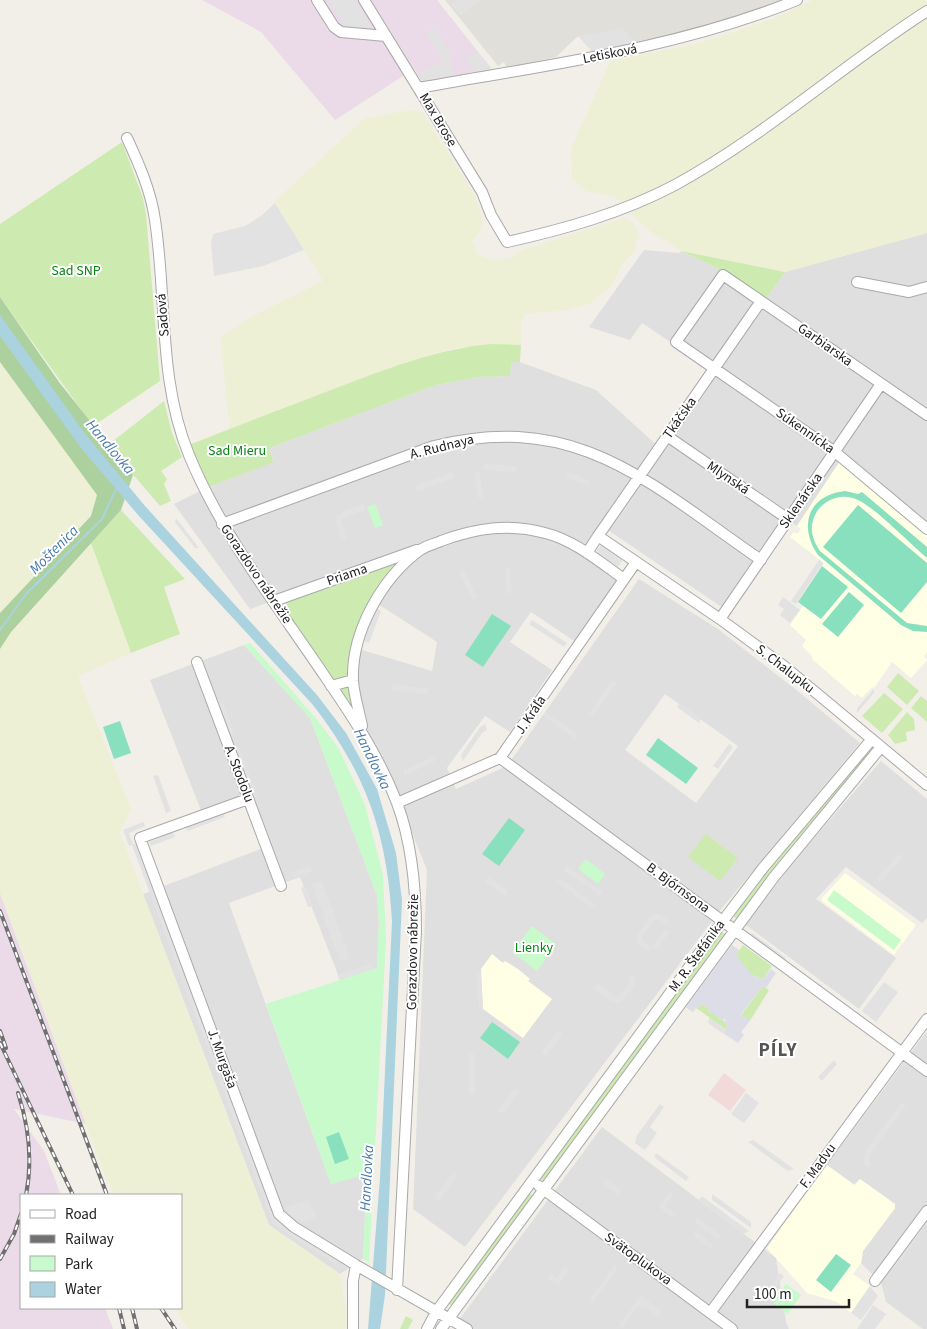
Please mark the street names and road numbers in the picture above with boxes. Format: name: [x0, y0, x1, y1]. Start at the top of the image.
street label: Letisková: [581, 39, 639, 69]
street label: Max Brose: [414, 89, 462, 151]
street label: Sadová: [151, 293, 175, 337]
street label: Garbiarska: [793, 319, 857, 371]
street label: Tkáčska: [658, 393, 702, 443]
street label: Súkennícka: [772, 403, 838, 459]
street label: A. Rudnaya: [408, 429, 476, 465]
street label: Mlynská: [703, 456, 753, 500]
street label: Sklenárska: [774, 469, 828, 533]
street label: Gorazdovo nábrežie: [215, 520, 297, 628]
street label: Priama: [324, 559, 370, 591]
street label: S. Chalupku: [751, 640, 819, 698]
street label: J. Kráľa: [511, 692, 551, 738]
street label: A. Stodolu: [219, 743, 259, 805]
street label: B. Bjőrnsona: [642, 858, 714, 918]
street label: Gorazdovo nábrežie: [402, 894, 424, 1010]
street label: M. R. Štefánika: [664, 916, 730, 996]
street label: J. Murgaša: [202, 1026, 242, 1092]
street label: F. Madvu: [795, 1139, 841, 1193]
street label: Svätoplukova: [600, 1228, 676, 1290]

